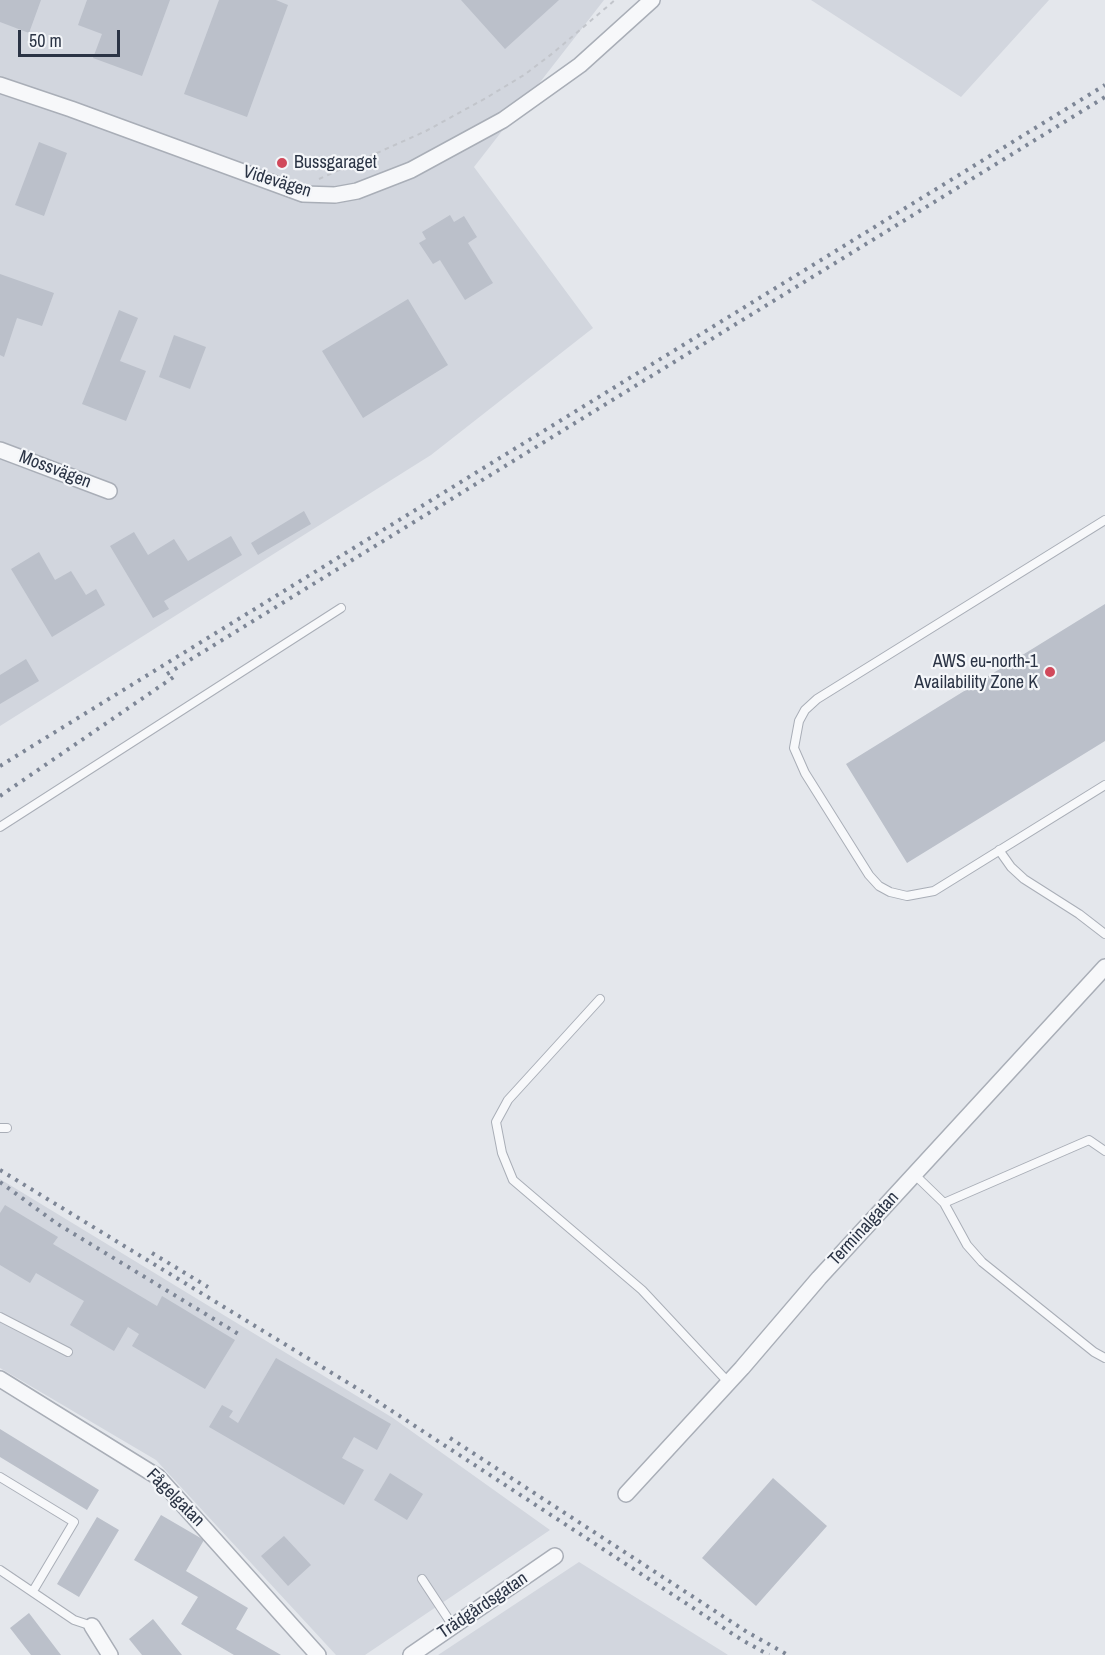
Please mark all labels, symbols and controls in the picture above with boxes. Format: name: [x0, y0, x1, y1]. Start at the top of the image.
scale bar: [21, 18, 123, 56]
text: 50 m: [29, 28, 62, 53]
place label: Bussgaraget: [294, 152, 377, 174]
marker: Bussgaraget: [275, 156, 289, 170]
street label: Videvägen: [240, 161, 314, 203]
street label: Mossvägen: [16, 446, 94, 494]
place label: AWS eu-north-1 Availability Zone K: [914, 651, 1038, 694]
marker: AWS eu-north-1 Availability Zone K: [1043, 665, 1057, 679]
street label: Terminalgatan: [824, 1187, 904, 1271]
street label: Fågelgatan: [142, 1465, 208, 1531]
street label: Trädgårdsgatan: [434, 1568, 532, 1644]

